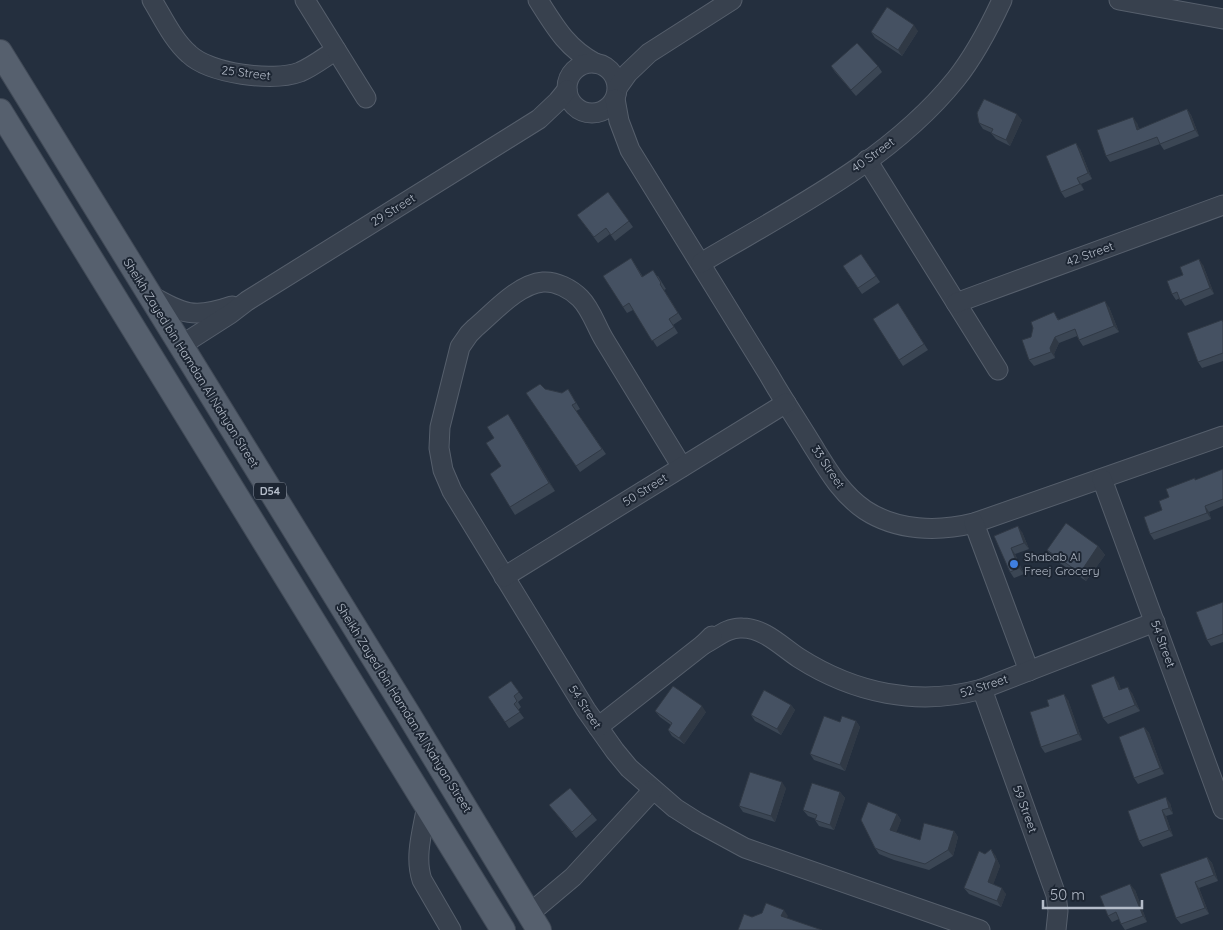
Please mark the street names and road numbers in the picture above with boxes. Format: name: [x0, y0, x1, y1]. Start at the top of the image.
street label: 25 Street: [221, 62, 271, 83]
street label: 40 Street: [848, 134, 897, 175]
street label: 29 Street: [368, 190, 418, 229]
street label: 42 Street: [1064, 238, 1115, 269]
street label: Sheikh Zayed bin Hamdan Al Nahyan Street: [120, 255, 262, 470]
street label: 33 Street: [809, 442, 848, 491]
street label: 50 Street: [620, 470, 670, 509]
road number: D54: [254, 482, 286, 500]
street label: Sheikh Zayed bin Hamdan Al Nahyan Street: [333, 600, 475, 815]
street label: 54 Street: [1148, 618, 1179, 669]
street label: 52 Street: [958, 671, 1010, 700]
street label: 54 Street: [566, 682, 605, 731]
street label: 59 Street: [1010, 783, 1041, 835]

